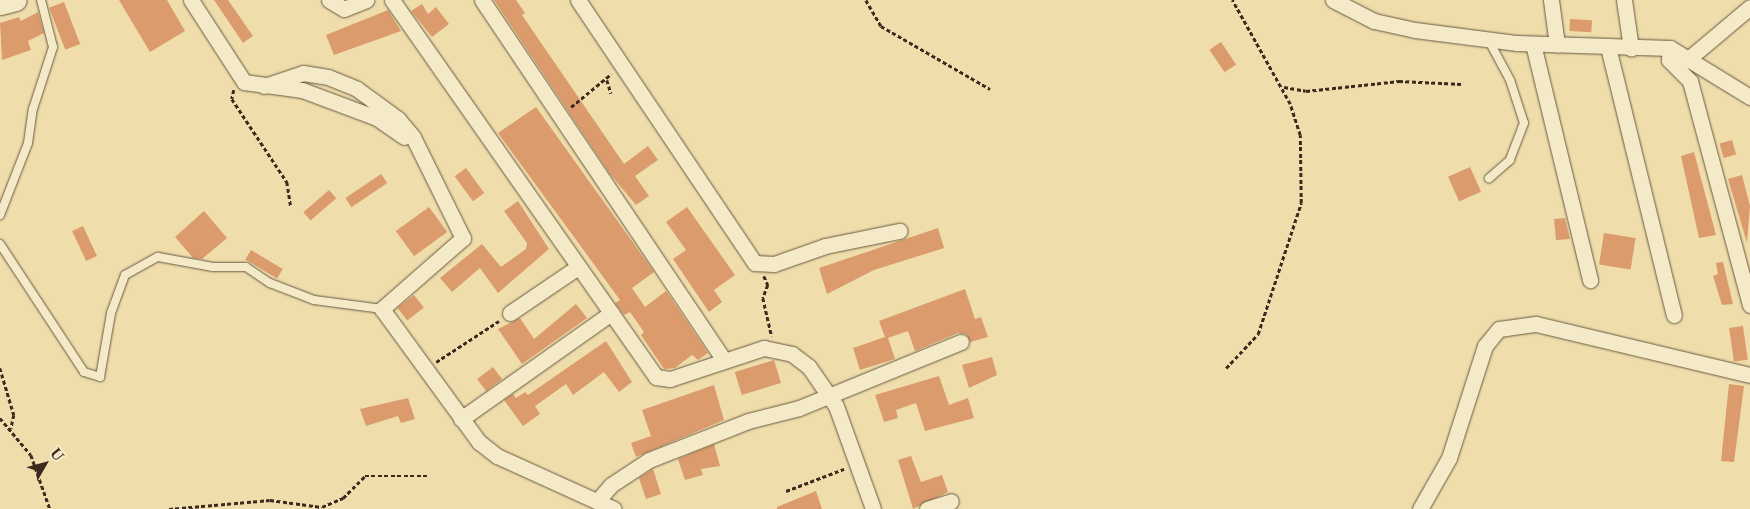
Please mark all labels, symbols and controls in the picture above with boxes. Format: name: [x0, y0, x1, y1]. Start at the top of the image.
north arrow: [20, 439, 70, 489]
text: U: [46, 445, 67, 465]

